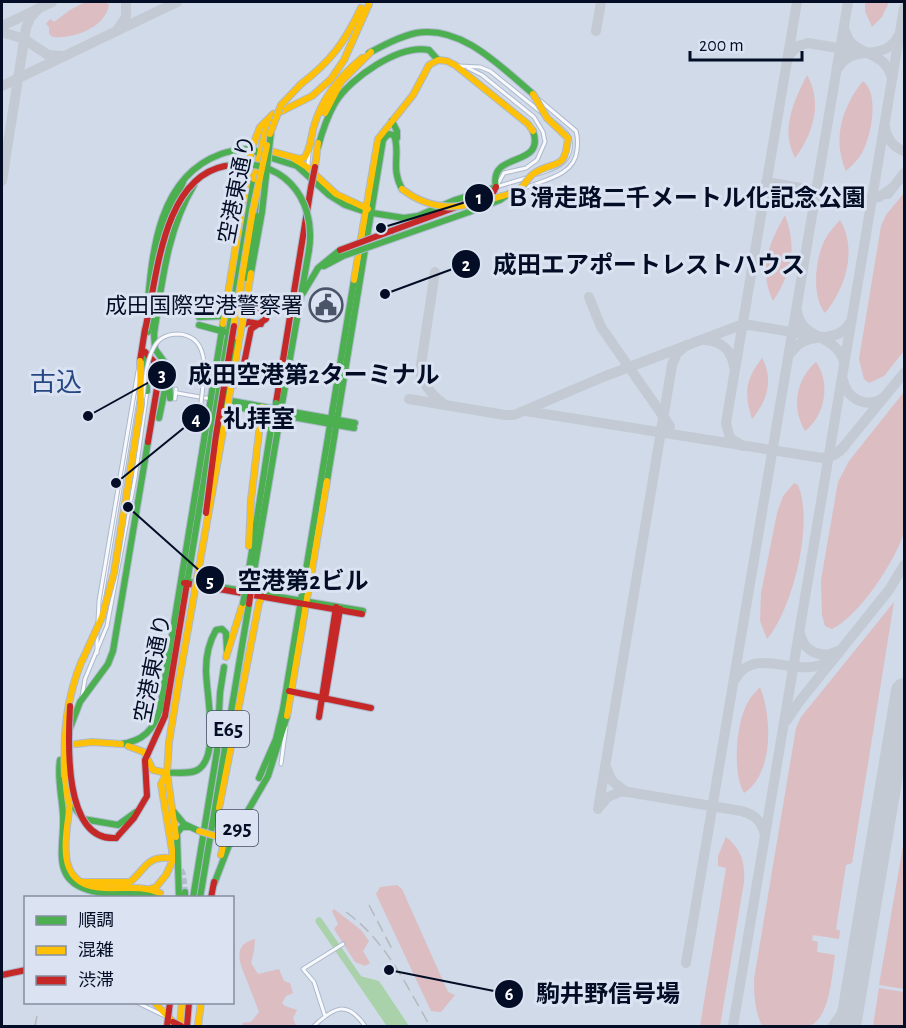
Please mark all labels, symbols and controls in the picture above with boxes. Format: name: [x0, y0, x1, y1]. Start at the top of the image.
scale bar: [690, 24, 802, 62]
text: 200 m: [699, 37, 744, 55]
street label: 空港東通り: [215, 133, 258, 245]
callout: Ｂ滑走路二千メートル化記念公園: [464, 177, 878, 219]
text: Ｂ滑走路二千メートル化記念公園: [506, 185, 866, 211]
text: 1: [476, 190, 482, 208]
callout: 成田エアポートレストハウス: [451, 243, 817, 285]
text: 成田エアポートレストハウス: [493, 252, 805, 278]
text: 2: [462, 257, 471, 275]
public building icon: 成田国際空港警察署: [308, 287, 344, 323]
place label: 成田国際空港警察署: [105, 294, 303, 317]
callout: 成田空港第2ターミナル: [147, 354, 452, 396]
text: 成田空港第2ターミナル: [188, 362, 440, 388]
text: 3: [158, 367, 166, 385]
district label: 古込: [30, 369, 82, 396]
callout: 礼拝室: [181, 397, 307, 439]
text: 礼拝室: [223, 406, 295, 432]
text: 4: [191, 411, 201, 429]
callout: 空港第2ビル: [195, 559, 380, 601]
text: 空港第2ビル: [237, 568, 369, 594]
text: 5: [206, 573, 214, 591]
street label: 空港東通り: [131, 612, 174, 724]
road number: E65: [207, 711, 249, 747]
road number: 295: [216, 810, 258, 846]
legend: [24, 896, 234, 1004]
text: 順調: [78, 912, 114, 930]
text: 混雑: [78, 940, 114, 960]
text: 渋滞: [78, 971, 114, 990]
callout: 駒井野信号場: [494, 973, 692, 1015]
text: 駒井野信号場: [536, 981, 680, 1007]
text: 6: [505, 986, 514, 1004]

